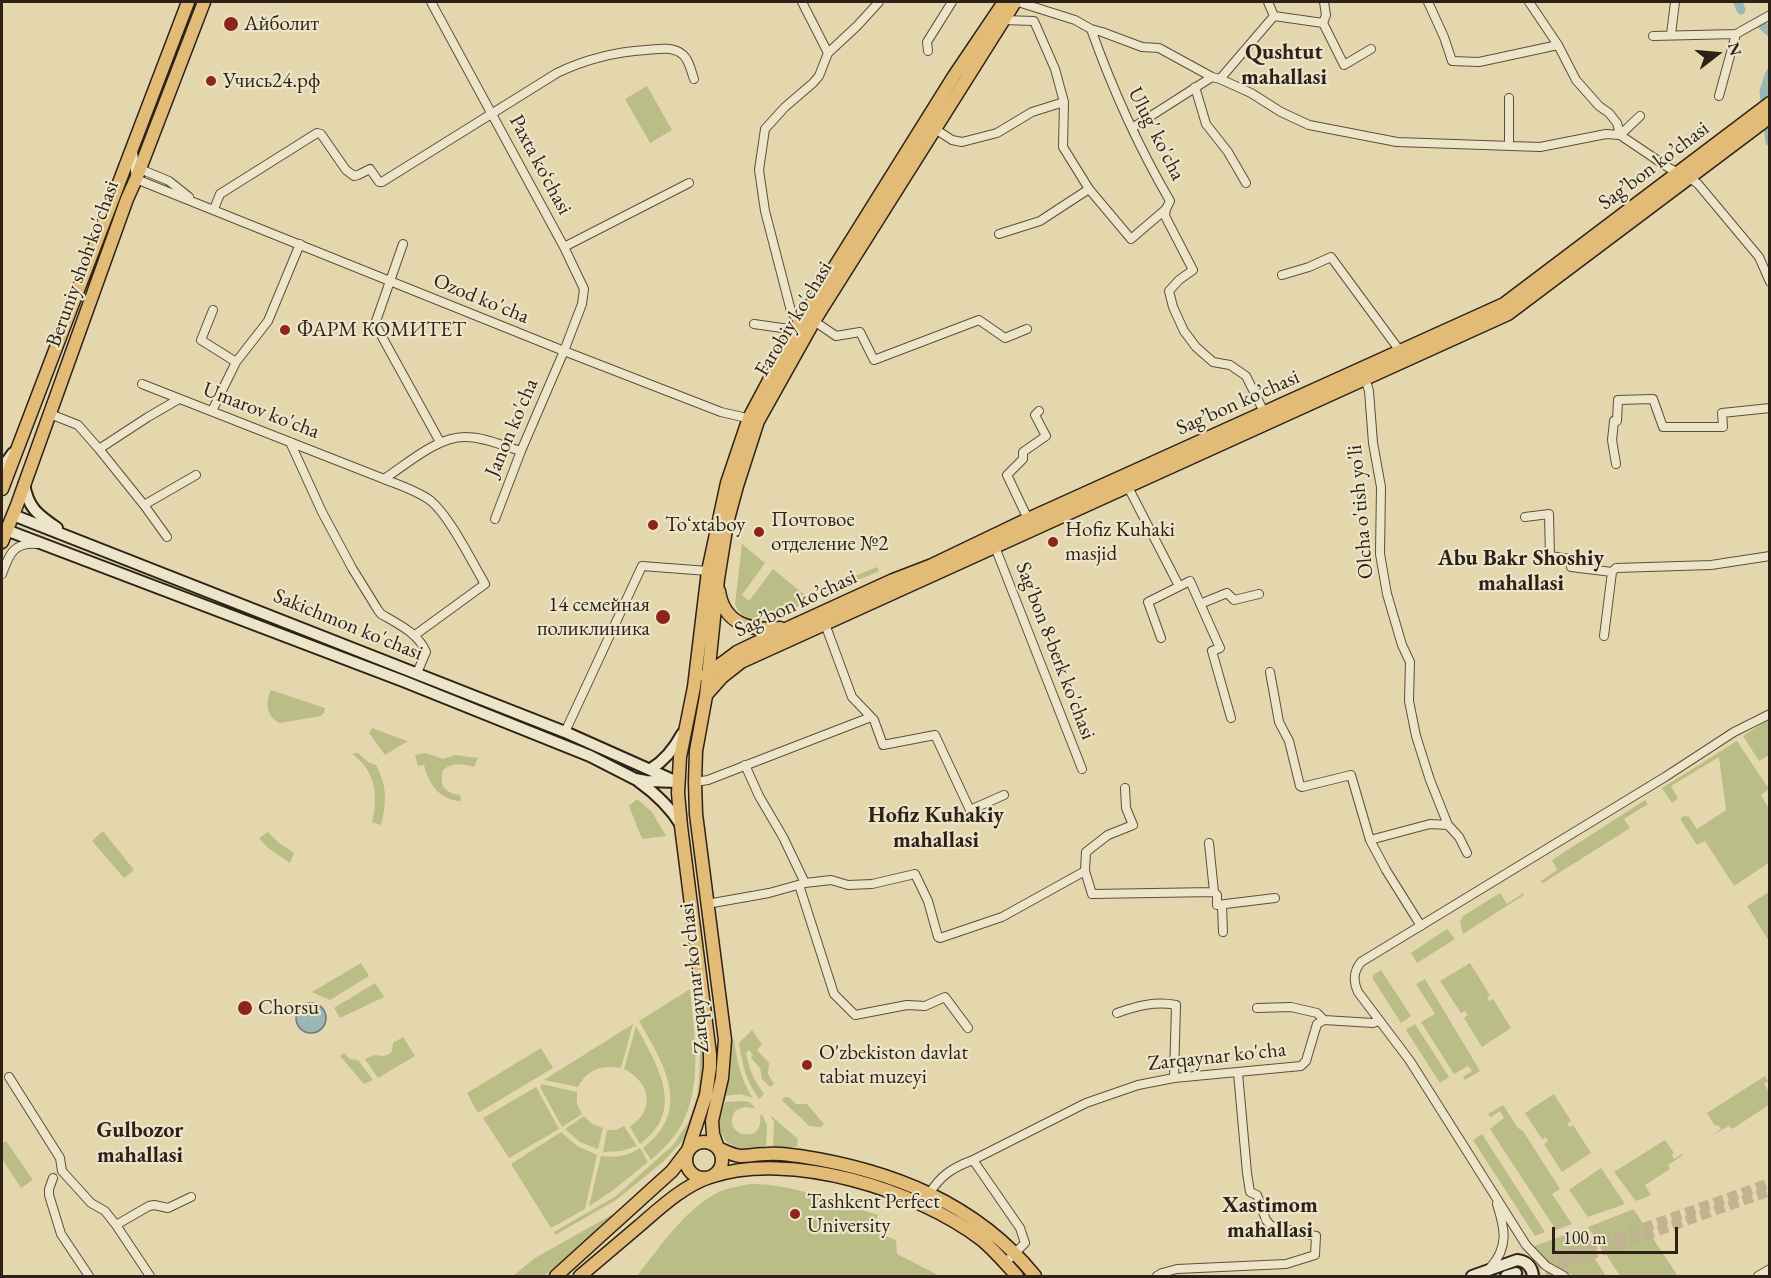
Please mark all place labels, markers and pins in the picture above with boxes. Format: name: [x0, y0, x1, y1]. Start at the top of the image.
place label: Айболит: [244, 11, 319, 37]
marker: Айболит: [222, 15, 240, 33]
place label: Учись24.рф: [223, 68, 320, 94]
marker: Учись24.рф: [204, 74, 218, 88]
place label: ФАРМ КОМИТЕТ: [297, 317, 466, 343]
marker: ФАРМ КОМИТЕТ: [278, 323, 292, 337]
place label: Почтовое отделение №2: [771, 507, 888, 557]
place label: Toʻxtaboy: [665, 512, 745, 538]
place label: Hofiz Kuhaki masjid: [1065, 517, 1175, 567]
marker: Toʻxtaboy: [646, 518, 660, 532]
marker: Почтовое отделение №2: [752, 525, 766, 539]
marker: Hofiz Kuhaki masjid: [1046, 535, 1060, 549]
place label: 14 семейная поликлиника: [537, 592, 650, 642]
marker: 14 семейная поликлиника: [654, 608, 672, 626]
place label: Chorsu: [258, 995, 319, 1021]
marker: Chorsu: [236, 999, 254, 1017]
place label: O'zbekiston davlat tabiat muzeyi: [819, 1040, 968, 1090]
marker: O'zbekiston davlat tabiat muzeyi: [800, 1058, 814, 1072]
place label: Tashkent Perfect University: [807, 1189, 940, 1239]
marker: Tashkent Perfect University: [788, 1207, 802, 1221]

